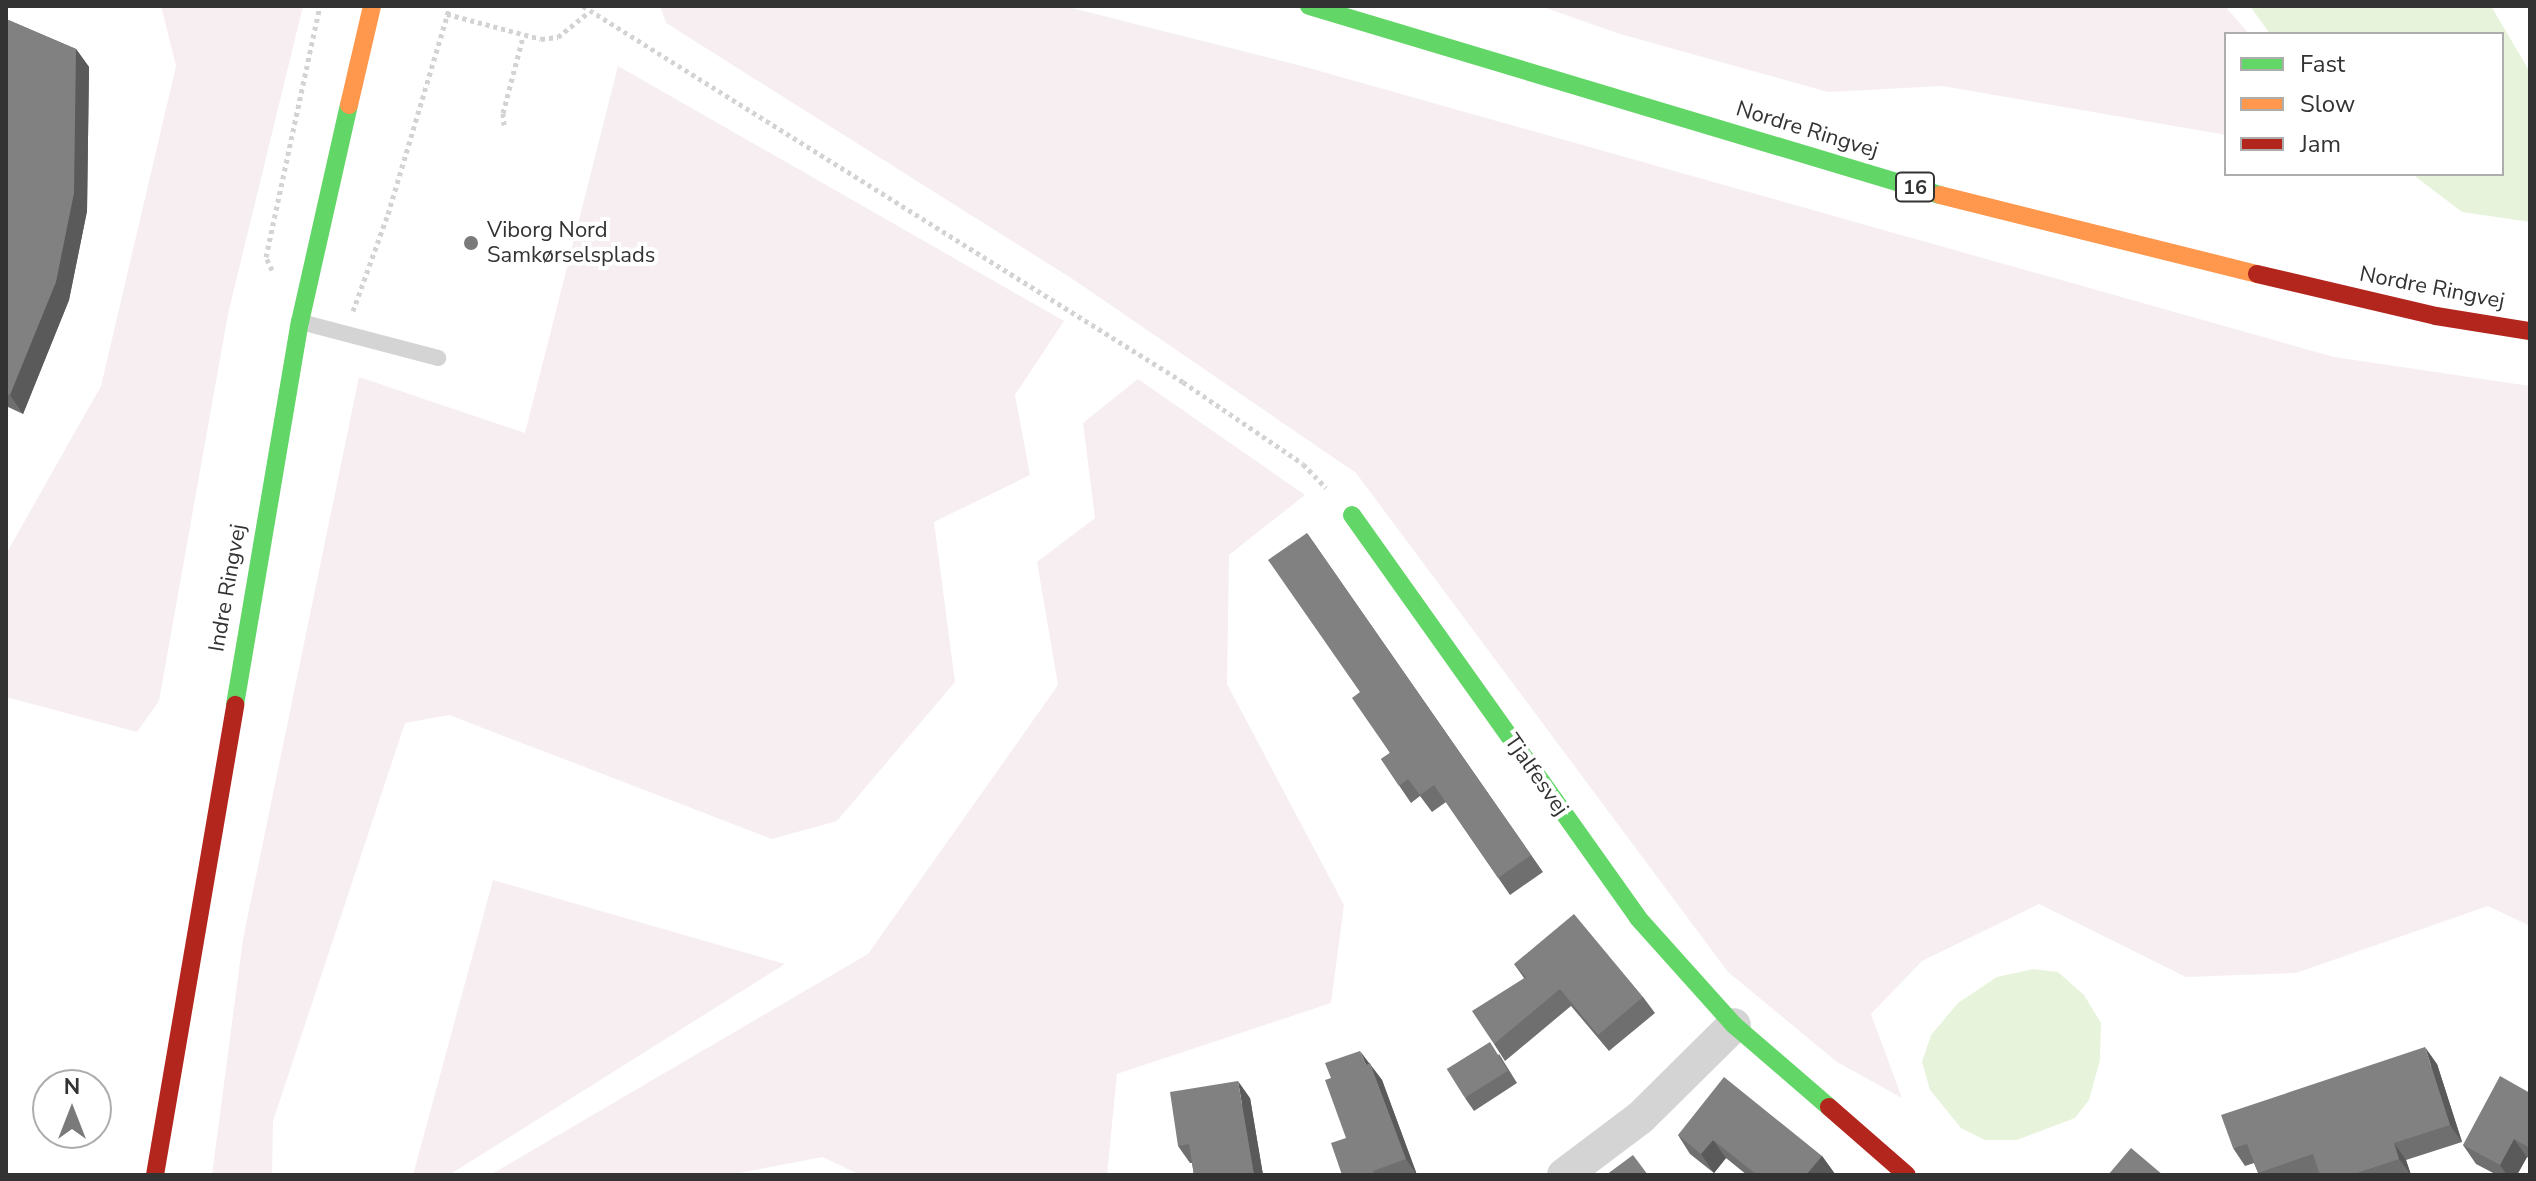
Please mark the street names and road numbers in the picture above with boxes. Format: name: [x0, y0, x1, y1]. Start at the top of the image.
street label: Nordre Ringvej: [1733, 96, 1881, 164]
road number: 16: [1895, 171, 1935, 203]
street label: Nordre Ringvej: [2357, 261, 2507, 315]
street label: Indre Ringvej: [204, 522, 252, 654]
street label: Tjalfesvej: [1498, 729, 1574, 821]

